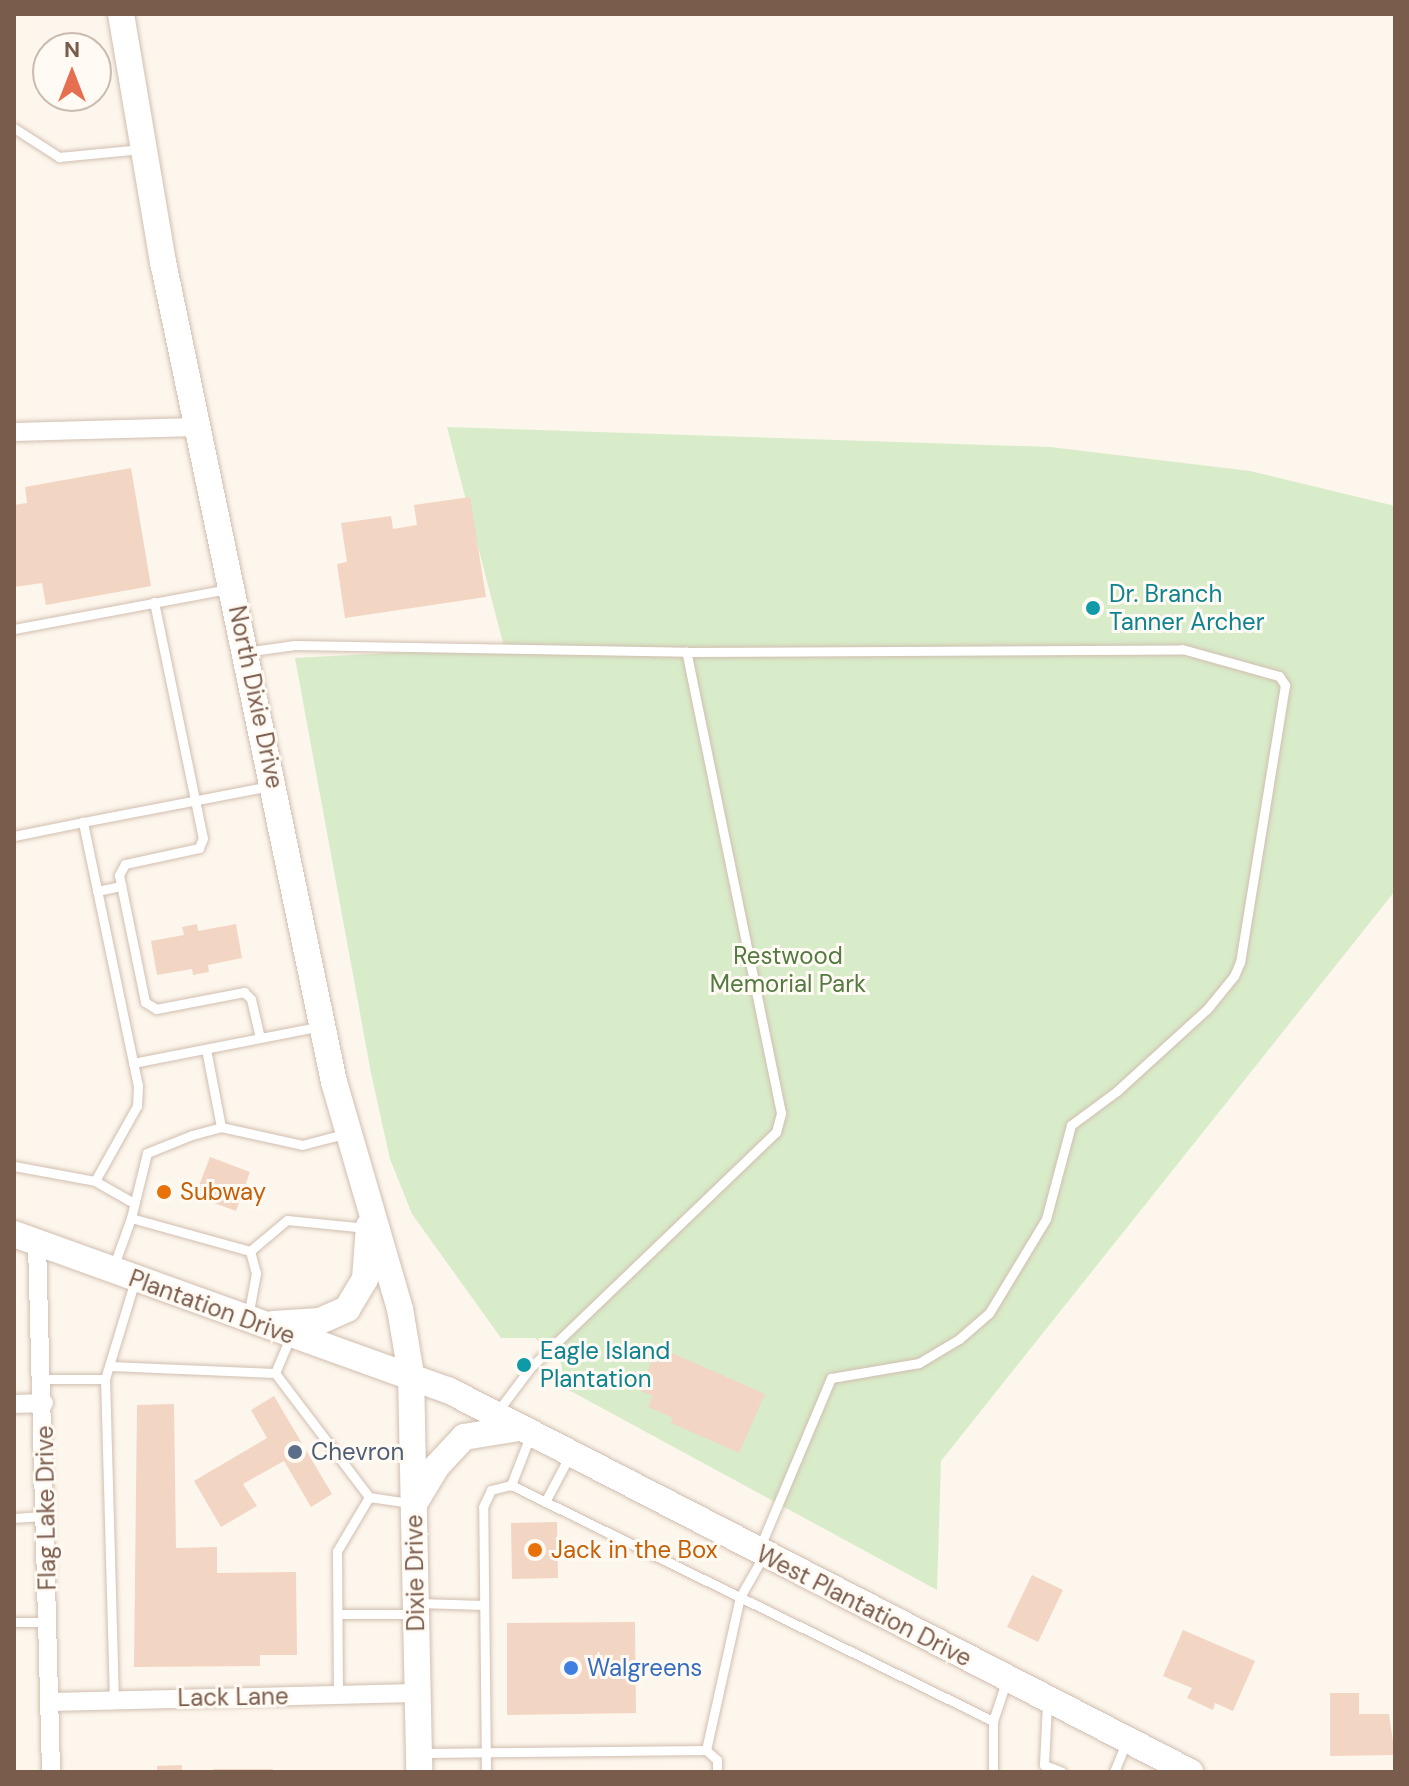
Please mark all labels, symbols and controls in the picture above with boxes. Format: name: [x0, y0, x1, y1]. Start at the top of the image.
north arrow: [32, 32, 112, 112]
text: N: [64, 35, 80, 64]
place label: Dr. Branch Tanner Archer: [1109, 580, 1265, 636]
marker: Dr. Branch Tanner Archer: [1084, 599, 1102, 617]
street label: North Dixie Drive: [223, 603, 289, 791]
park label: Restwood Memorial Park: [710, 942, 866, 998]
place label: Subway: [180, 1178, 266, 1206]
marker: Subway: [155, 1183, 173, 1201]
street label: Plantation Drive: [125, 1264, 299, 1350]
place label: Eagle Island Plantation: [540, 1337, 670, 1393]
marker: Eagle Island Plantation: [515, 1356, 533, 1374]
street label: Flag Lake Drive: [30, 1425, 62, 1591]
place label: Chevron: [311, 1438, 404, 1466]
marker: Chevron: [286, 1443, 304, 1461]
street label: Dixie Drive: [400, 1514, 430, 1632]
place label: Jack in the Box: [551, 1536, 718, 1564]
street label: West Plantation Drive: [752, 1539, 976, 1673]
marker: Jack in the Box: [526, 1541, 544, 1559]
place label: Walgreens: [587, 1654, 702, 1682]
marker: Walgreens: [562, 1659, 580, 1677]
street label: Lack Lane: [177, 1682, 289, 1712]

